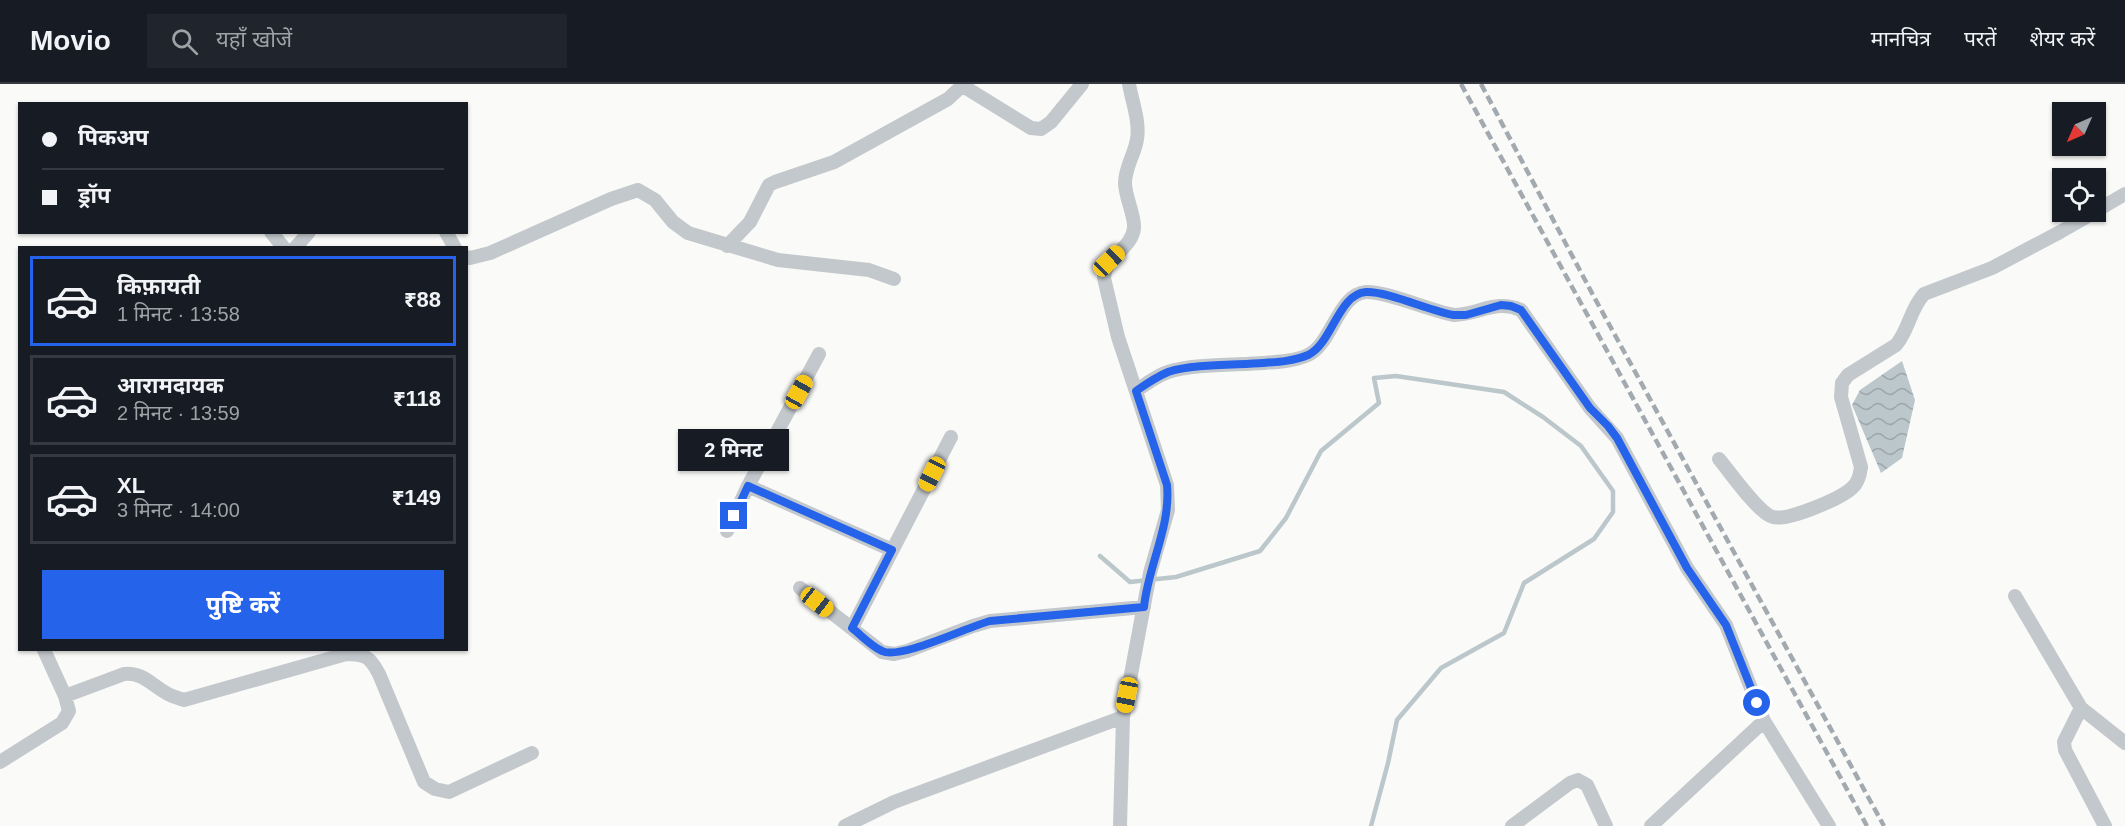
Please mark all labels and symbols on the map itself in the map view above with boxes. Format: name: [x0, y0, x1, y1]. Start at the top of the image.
north arrow: [2052, 102, 2106, 156]
car: [1090, 242, 1128, 280]
car: [782, 372, 816, 412]
callout: 2 मिनट: [678, 429, 789, 471]
car: [916, 454, 948, 494]
route end: [720, 502, 747, 529]
car: [797, 584, 837, 620]
car: [1115, 676, 1139, 714]
route start: [1743, 689, 1770, 716]

